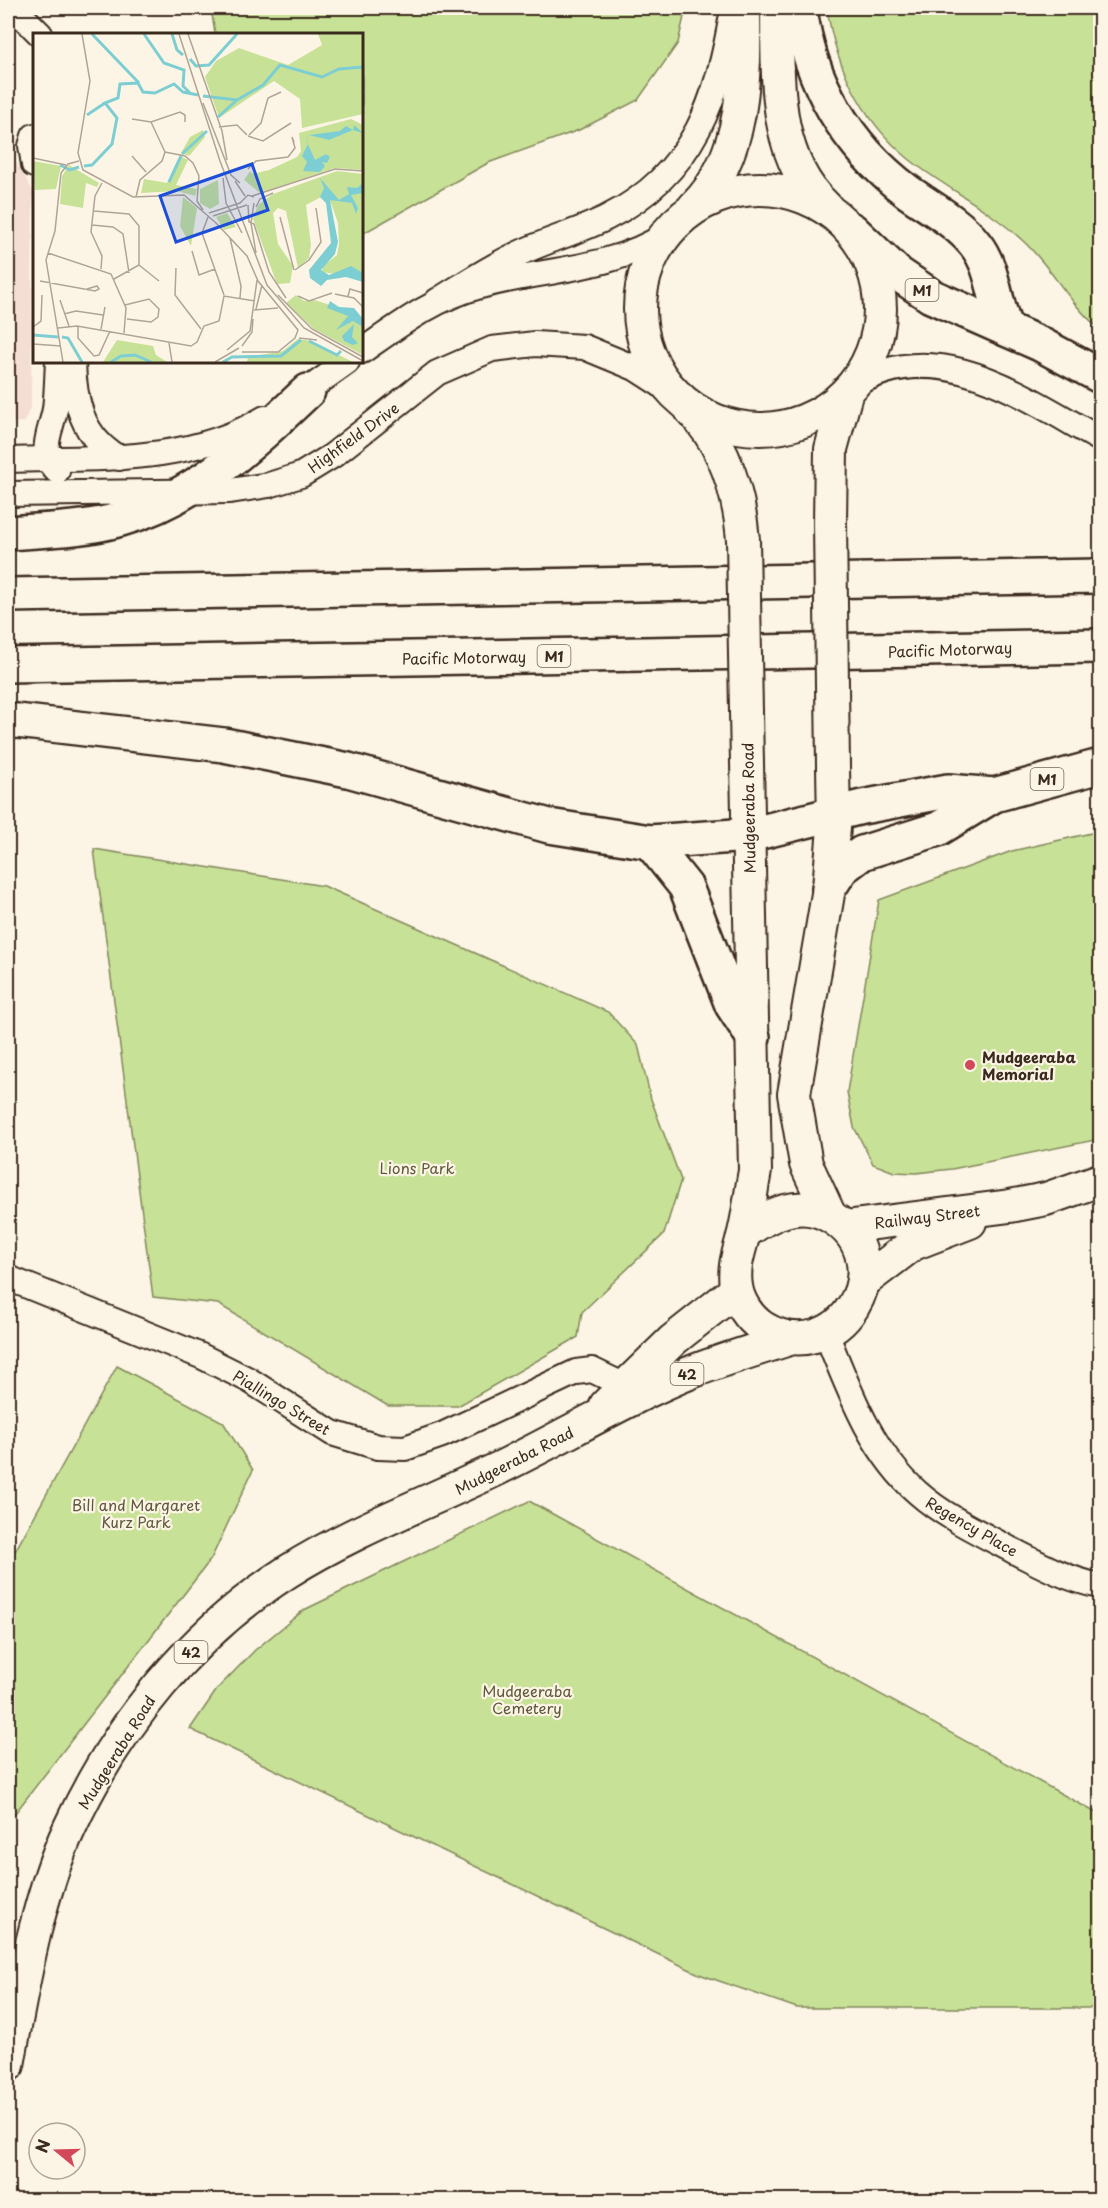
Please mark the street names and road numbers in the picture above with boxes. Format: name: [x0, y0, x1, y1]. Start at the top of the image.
road number: M1: [906, 279, 938, 301]
street label: Highfield Drive: [303, 396, 403, 478]
street label: Pacific Motorway: [887, 635, 1013, 663]
street label: Pacific Motorway: [402, 644, 526, 670]
road number: M1: [538, 645, 570, 667]
street label: Mudgeeraba Road: [735, 743, 761, 873]
road number: M1: [1030, 768, 1064, 790]
street label: Railway Street: [873, 1198, 981, 1234]
road number: 42: [670, 1363, 704, 1385]
street label: Piallingo Street: [229, 1364, 335, 1440]
street label: Mudgeeraba Road: [451, 1420, 577, 1500]
street label: Regency Place: [922, 1490, 1022, 1562]
road number: 42: [174, 1641, 207, 1663]
street label: Mudgeeraba Road: [72, 1691, 160, 1813]

